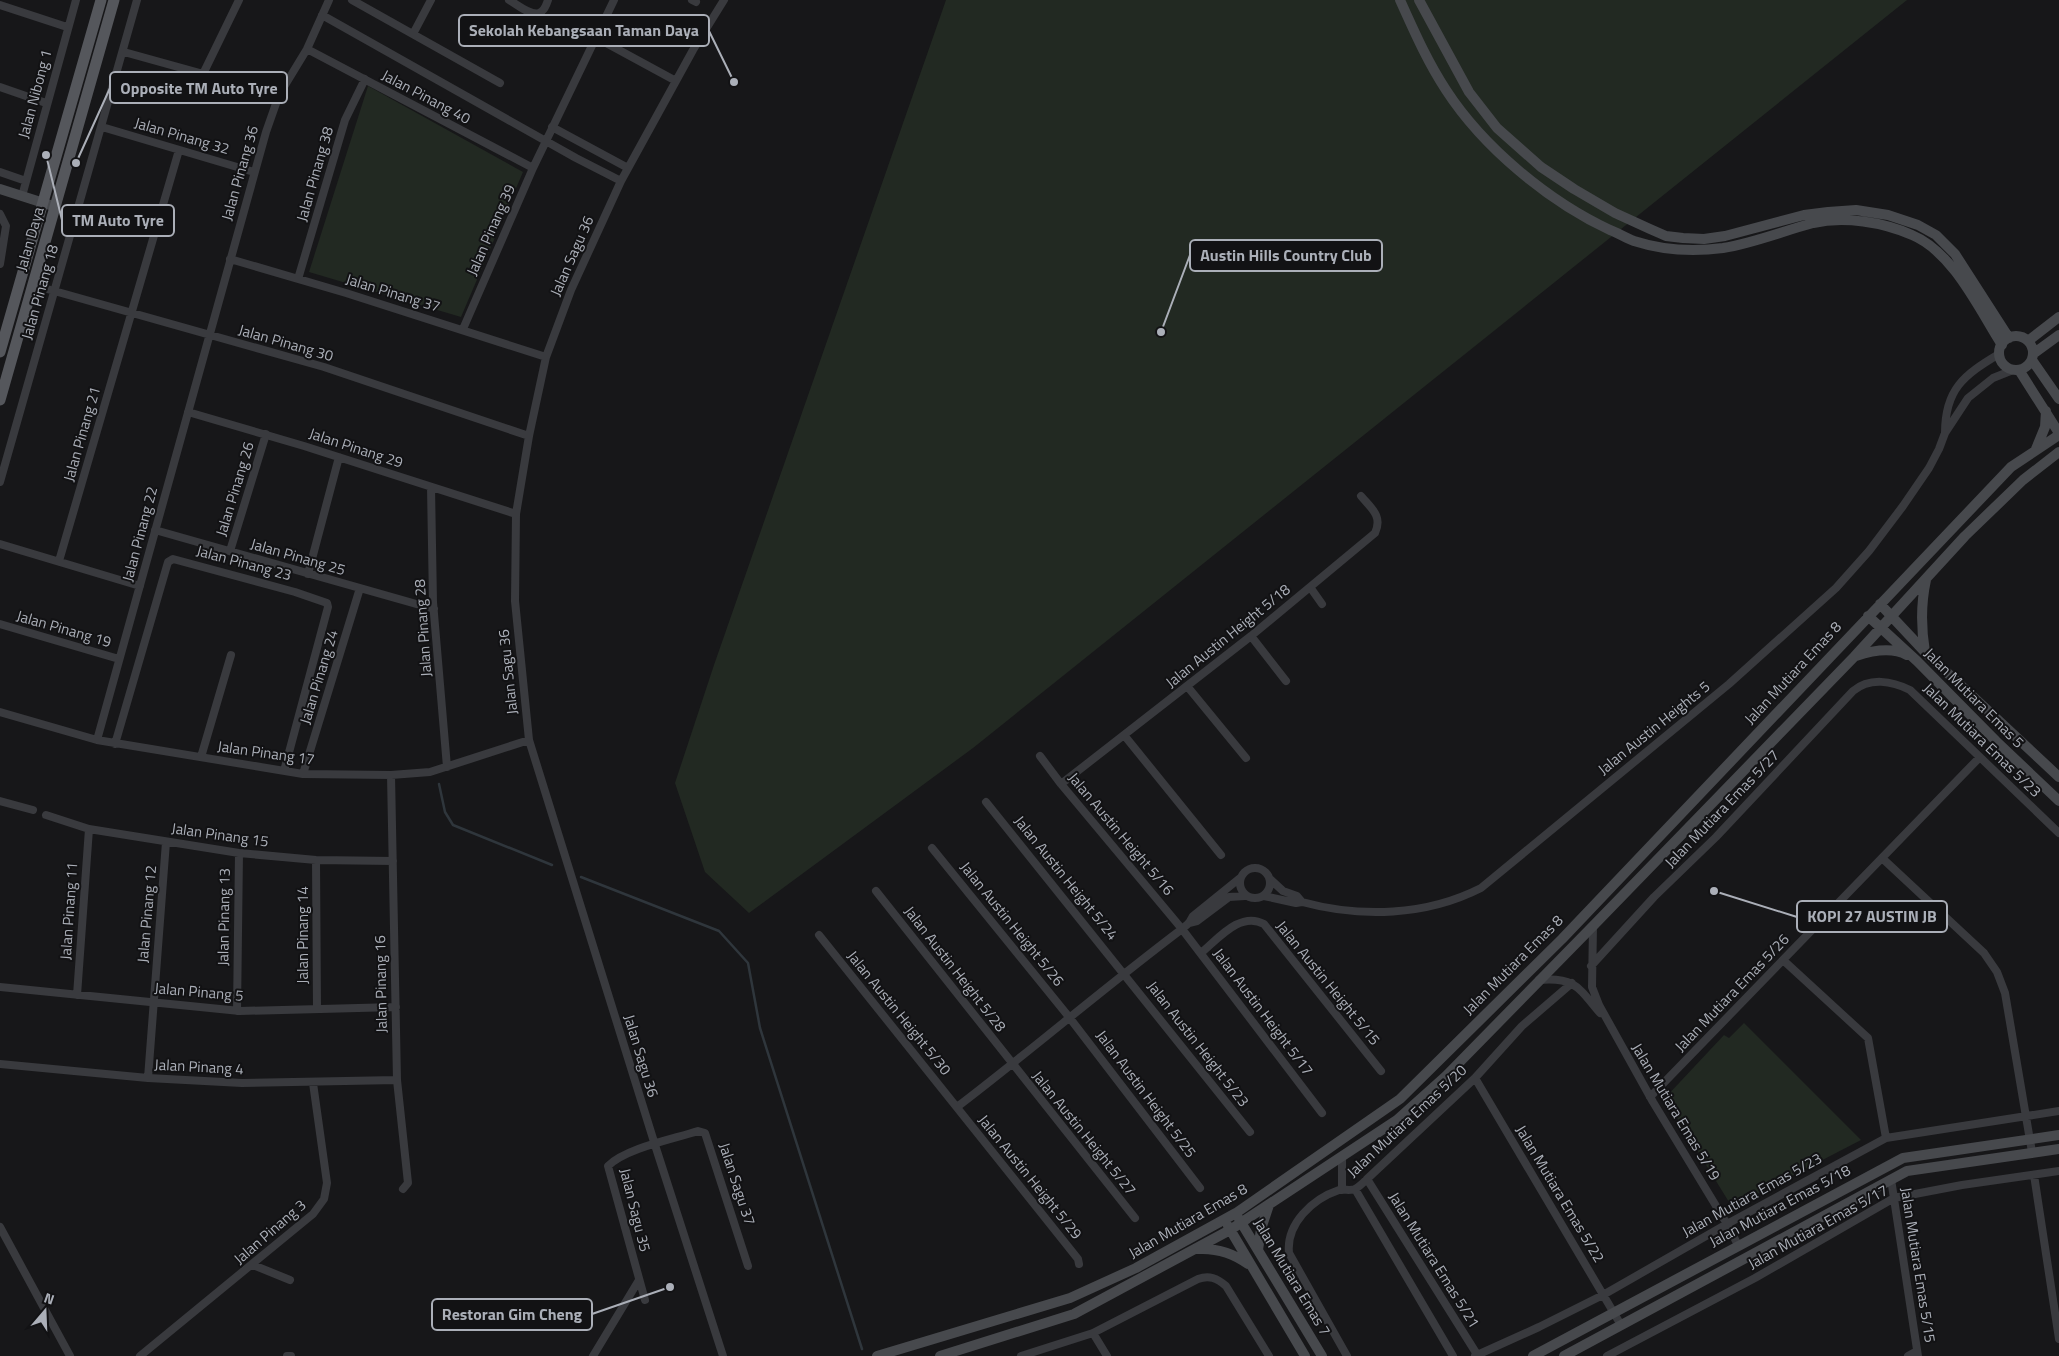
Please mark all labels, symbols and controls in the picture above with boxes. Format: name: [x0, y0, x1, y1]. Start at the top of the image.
callout: Sekolah Kebangsaan Taman Daya: [459, 15, 709, 46]
text: Sekolah Kebangsaan Taman Daya: [469, 18, 699, 42]
street label: Jalan Nibong 1: [12, 47, 57, 141]
street label: Jalan Pinang 40: [378, 63, 475, 130]
callout: Opposite TM Auto Tyre: [110, 72, 287, 103]
text: Opposite TM Auto Tyre: [120, 76, 278, 100]
street label: Jalan Pinang 32: [132, 111, 232, 160]
street label: Jalan Pinang 36: [215, 123, 264, 223]
street label: Jalan Pinang 38: [290, 124, 339, 224]
street label: Jalan Pinang 39: [460, 180, 521, 279]
street label: Jalan Daya: [9, 204, 50, 274]
callout: TM Auto Tyre: [62, 205, 174, 236]
text: TM Auto Tyre: [72, 208, 164, 232]
street label: Jalan Sagu 36: [544, 212, 599, 300]
callout: Austin Hills Country Club: [1190, 240, 1382, 271]
street label: Jalan Pinang 18: [15, 242, 64, 342]
text: Austin Hills Country Club: [1200, 243, 1372, 267]
street label: Jalan Pinang 37: [343, 267, 443, 318]
street label: Jalan Pinang 30: [236, 318, 336, 367]
street label: Jalan Pinang 21: [57, 384, 106, 484]
street label: Jalan Pinang 29: [306, 421, 406, 474]
street label: Jalan Pinang 26: [209, 439, 260, 539]
street label: Jalan Pinang 22: [116, 484, 163, 584]
street label: Jalan Pinang 25: [248, 532, 348, 581]
street label: Jalan Pinang 23: [194, 539, 294, 586]
street label: Jalan Pinang 28: [408, 578, 437, 678]
street label: Jalan Austin Height 5/18: [1160, 578, 1295, 693]
street label: Jalan Pinang 19: [14, 604, 114, 653]
street label: Jalan Mutiara Emas 8: [1739, 616, 1847, 729]
street label: Jalan Pinang 24: [293, 627, 344, 727]
street label: Jalan Sagu 36: [492, 628, 523, 716]
street label: Jalan Mutiara Emas 5: [1919, 642, 2030, 753]
street label: Jalan Austin Heights 5: [1593, 675, 1715, 780]
street label: Jalan Mutiara Emas 5/23: [1918, 677, 2047, 802]
street label: Jalan Pinang 17: [216, 734, 316, 771]
street label: Jalan Mutiara Emas 5/27: [1659, 744, 1784, 873]
street label: Jalan Austin Height 5/16: [1063, 767, 1180, 900]
street label: Jalan Austin Height 5/24: [1009, 810, 1124, 945]
street label: Jalan Pinang 15: [170, 816, 270, 853]
street label: Jalan Austin Height 5/26: [955, 856, 1070, 991]
street label: Jalan Pinang 11: [54, 861, 83, 961]
street label: Jalan Pinang 12: [131, 864, 162, 964]
street label: Jalan Pinang 13: [211, 868, 236, 966]
street label: Jalan Pinang 14: [291, 886, 314, 984]
street label: Jalan Austin Height 5/28: [899, 901, 1012, 1037]
callout: KOPI 27 AUSTIN JB: [1797, 901, 1947, 932]
text: KOPI 27 AUSTIN JB: [1807, 904, 1937, 928]
street label: Jalan Mutiara Emas 8: [1457, 909, 1568, 1020]
street label: Jalan Austin Height 5/15: [1271, 915, 1386, 1050]
street label: Jalan Mutiara Emas 5/26: [1669, 928, 1794, 1057]
street label: Jalan Pinang 16: [368, 935, 393, 1033]
street label: Jalan Austin Height 5/17: [1208, 943, 1319, 1080]
street label: Jalan Austin Height 5/30: [842, 945, 957, 1080]
street label: Jalan Pinang 5: [154, 976, 245, 1007]
street label: Jalan Austin Height 5/23: [1142, 976, 1255, 1112]
street label: Jalan Sagu 36: [618, 1012, 665, 1100]
street label: Jalan Austin Height 5/25: [1091, 1025, 1202, 1162]
street label: Jalan Mutiara Emas 5/19: [1626, 1039, 1727, 1185]
street label: Jalan Pinang 4: [154, 1053, 244, 1080]
street label: Jalan Mutiara Emas 5/20: [1341, 1059, 1472, 1183]
street label: Jalan Austin Height 5/27: [1027, 1065, 1142, 1200]
street label: Jalan Austin Height 5/29: [973, 1109, 1088, 1244]
street label: Jalan Mutiara Emas 5/22: [1510, 1121, 1611, 1267]
street label: Jalan Sagu 37: [713, 1140, 762, 1228]
street label: Jalan Mutiara Emas 5/23: [1678, 1146, 1826, 1243]
street label: Jalan Mutiara Emas 5/18: [1705, 1159, 1854, 1253]
street label: Jalan Sagu 35: [614, 1166, 657, 1254]
street label: Jalan Mutiara Emas 8: [1124, 1177, 1251, 1264]
street label: Jalan Mutiara Emas 5/17: [1744, 1178, 1892, 1275]
street label: Jalan Mutiara Emas 5/15: [1895, 1186, 1942, 1344]
street label: Jalan Mutiara Emas 5/21: [1383, 1187, 1486, 1332]
street label: Jalan Pinang 3: [228, 1194, 311, 1270]
street label: Jalan Mutiara Emas 7: [1248, 1213, 1337, 1340]
north arrow: [20, 1286, 70, 1336]
text: N: [41, 1287, 57, 1310]
callout: Restoran Gim Cheng: [432, 1299, 592, 1330]
text: Restoran Gim Cheng: [442, 1302, 583, 1326]

